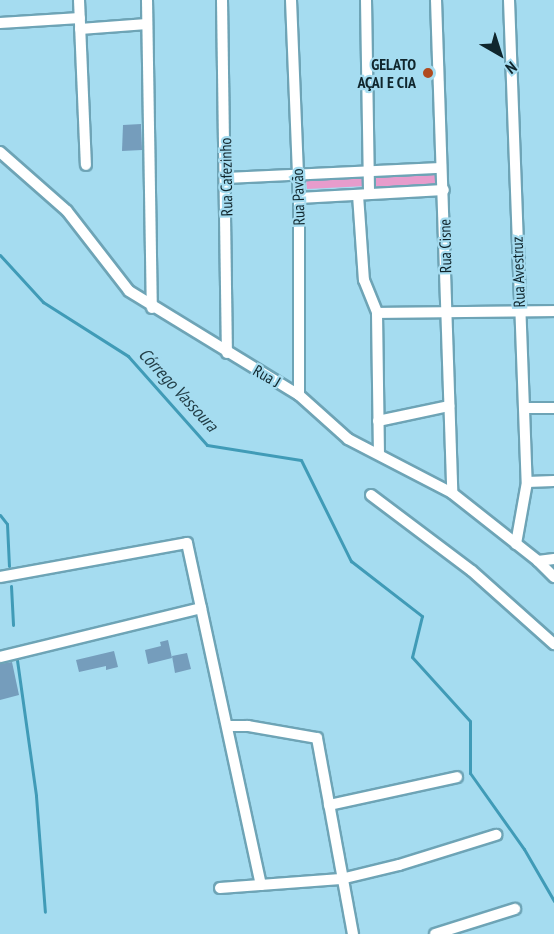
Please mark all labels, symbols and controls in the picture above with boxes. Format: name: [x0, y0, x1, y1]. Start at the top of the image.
north arrow: [470, 24, 530, 84]
place label: GELATO AÇAI E CIA: [357, 54, 416, 92]
text: N: [502, 57, 521, 78]
marker: GELATO AÇAI E CIA: [421, 66, 435, 80]
street label: Rua Cafezinho: [216, 138, 236, 216]
street label: Rua Pavão: [287, 168, 309, 226]
street label: Rua Cisne: [435, 219, 455, 273]
street label: Rua Avestruz: [507, 236, 529, 308]
water label: Córrego Vassoura: [134, 344, 222, 436]
street label: Rua J: [250, 361, 284, 391]

